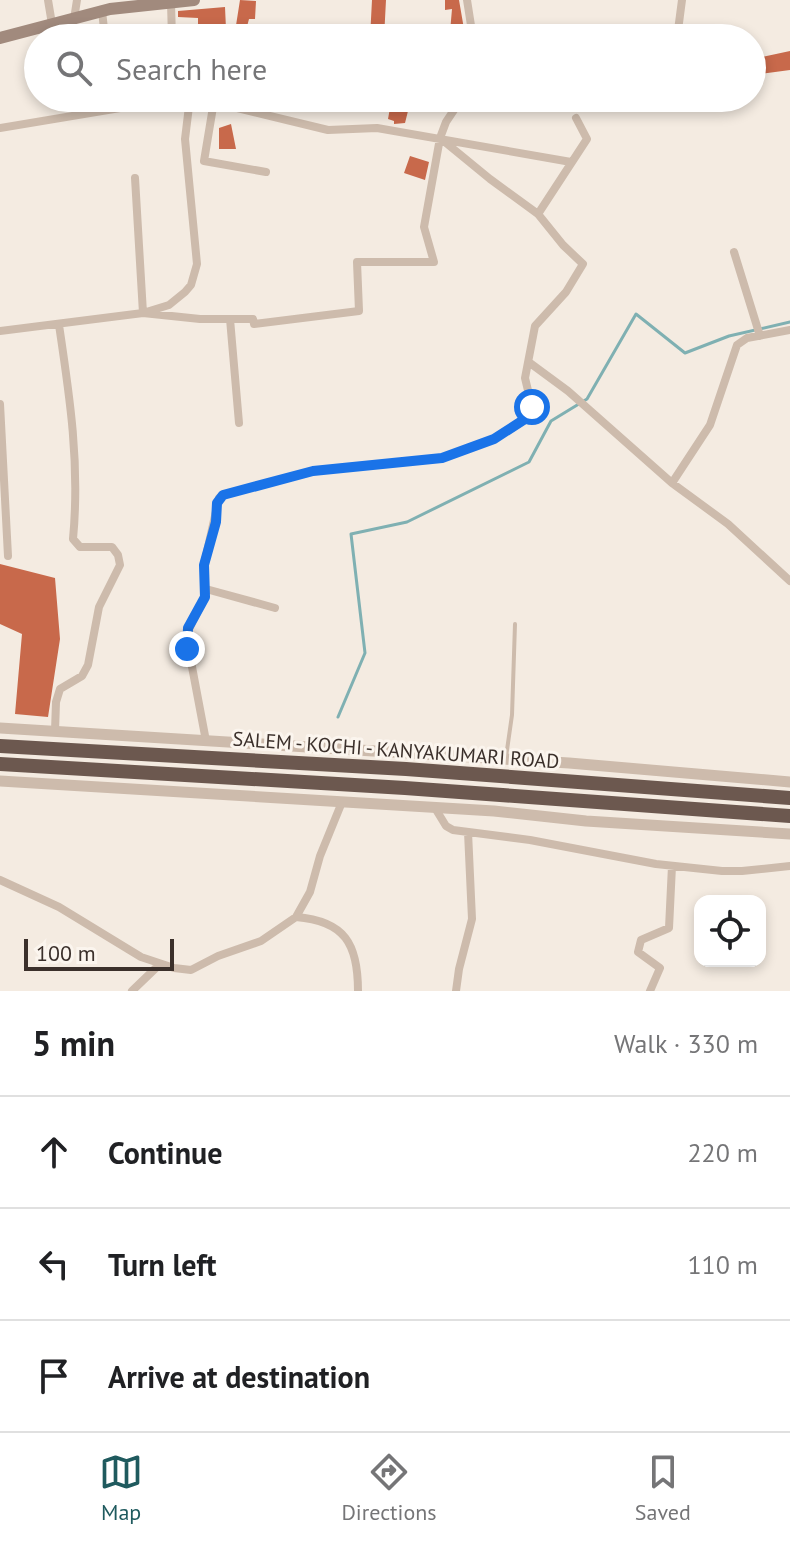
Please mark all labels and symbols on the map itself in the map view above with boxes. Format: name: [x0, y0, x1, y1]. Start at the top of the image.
route start: [514, 389, 550, 425]
route end: [169, 631, 205, 667]
street label: SALEM - KOCHI - KANYAKUMARI ROAD: [232, 726, 560, 774]
scale bar: [24, 935, 174, 971]

